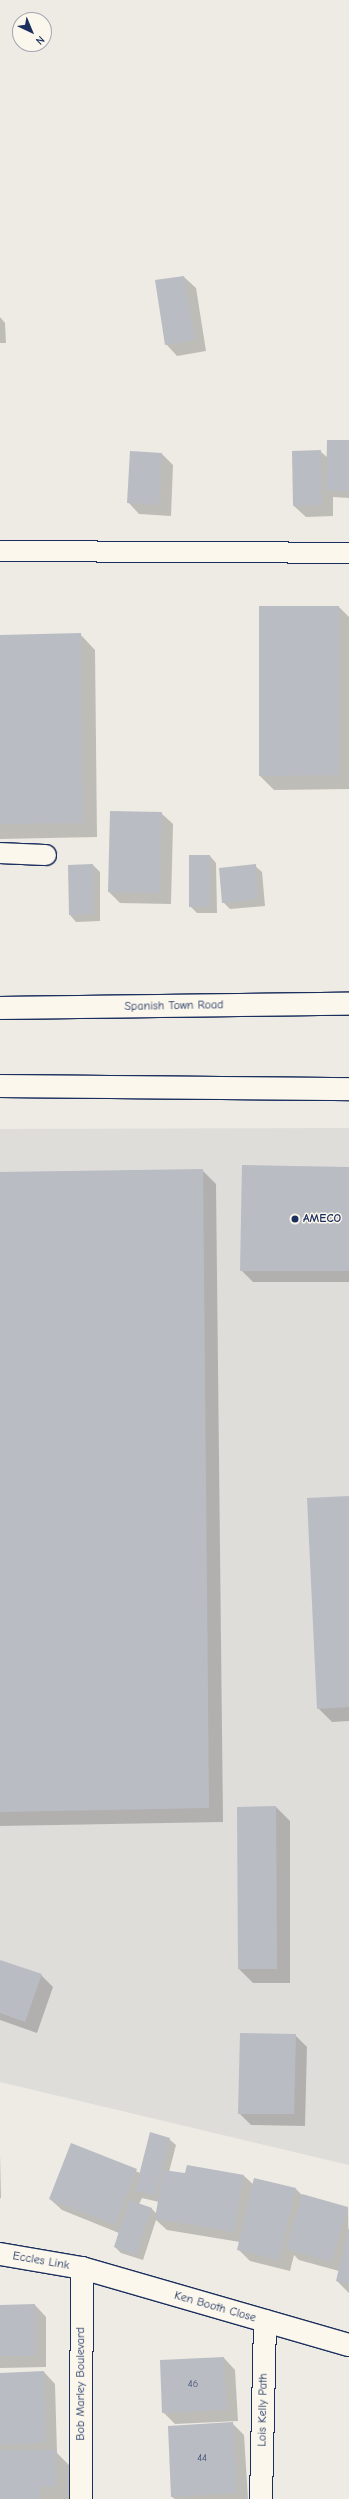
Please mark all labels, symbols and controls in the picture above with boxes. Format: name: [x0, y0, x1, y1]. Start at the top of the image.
north arrow: [12, 12, 52, 52]
text: N: [33, 33, 47, 47]
street label: Spanish Town Road: [124, 998, 224, 1014]
place label: AMECO: [303, 1212, 341, 1226]
marker: AMECO: [290, 1214, 300, 1224]
street label: Eccles Link: [11, 2249, 71, 2273]
street label: Ken Booth Close: [172, 2288, 258, 2326]
street label: Bob Marley Boulevard: [74, 2327, 88, 2441]
street label: Lois Kelly Path: [255, 2373, 271, 2447]
house number: 46: [188, 2379, 198, 2391]
house number: 44: [197, 2453, 207, 2465]

